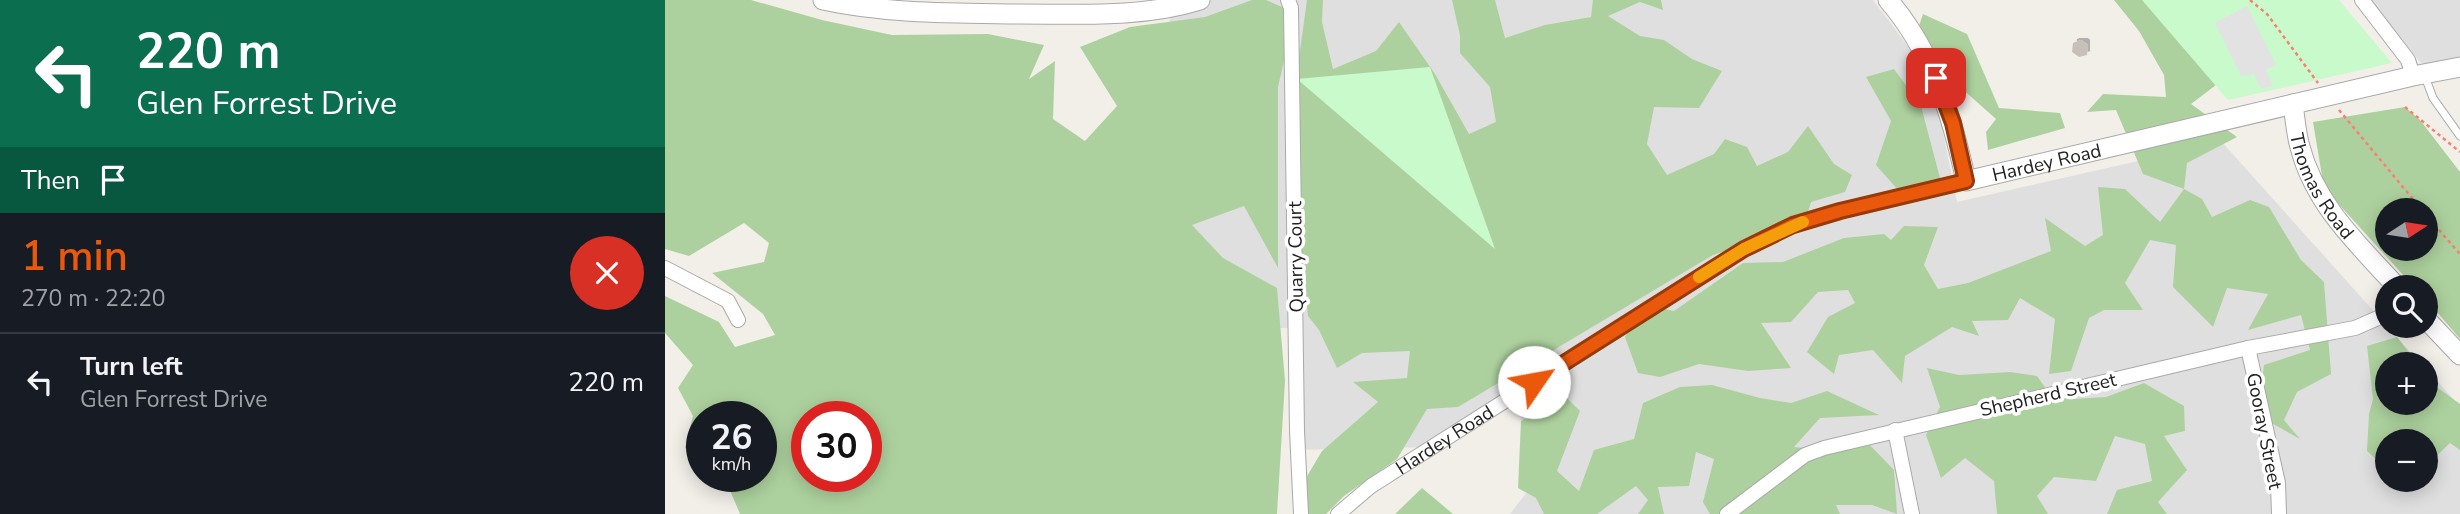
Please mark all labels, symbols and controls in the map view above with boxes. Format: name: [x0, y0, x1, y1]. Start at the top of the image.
text: 220 m: [136, 18, 280, 85]
icon: left: [21, 28, 112, 119]
pin: [1906, 48, 1966, 108]
icon: arrive: [1917, 59, 1955, 97]
text: Glen Forrest Drive: [136, 82, 397, 125]
street label: Thomas Road: [2283, 131, 2360, 245]
street label: Hardey Road: [1990, 138, 2104, 188]
icon: arrive: [94, 161, 132, 199]
text: Then: [21, 163, 80, 198]
north arrow: [2375, 198, 2438, 261]
map controls: [2375, 198, 2438, 492]
street label: Quarry Court: [1282, 201, 1310, 313]
text: 1 min: [21, 228, 128, 285]
button: close: [570, 236, 644, 310]
button: search: [2375, 275, 2438, 338]
text: 270 m · 22:20: [21, 283, 166, 314]
position arrow: [1497, 345, 1571, 419]
text: Turn left: [80, 349, 183, 384]
button: +: [2375, 352, 2438, 415]
icon: left: [21, 363, 59, 401]
text: 220 m: [568, 365, 644, 400]
street label: Shepherd Street: [1978, 367, 2119, 423]
street label: Gooray Street: [2240, 371, 2288, 492]
text: Glen Forrest Drive: [80, 384, 268, 415]
street label: Hardey Road: [1391, 400, 1499, 481]
speed limit sign: 30: [791, 401, 882, 492]
text: 26: [710, 414, 753, 461]
button: −: [2375, 429, 2438, 492]
text: km/h: [712, 452, 751, 476]

